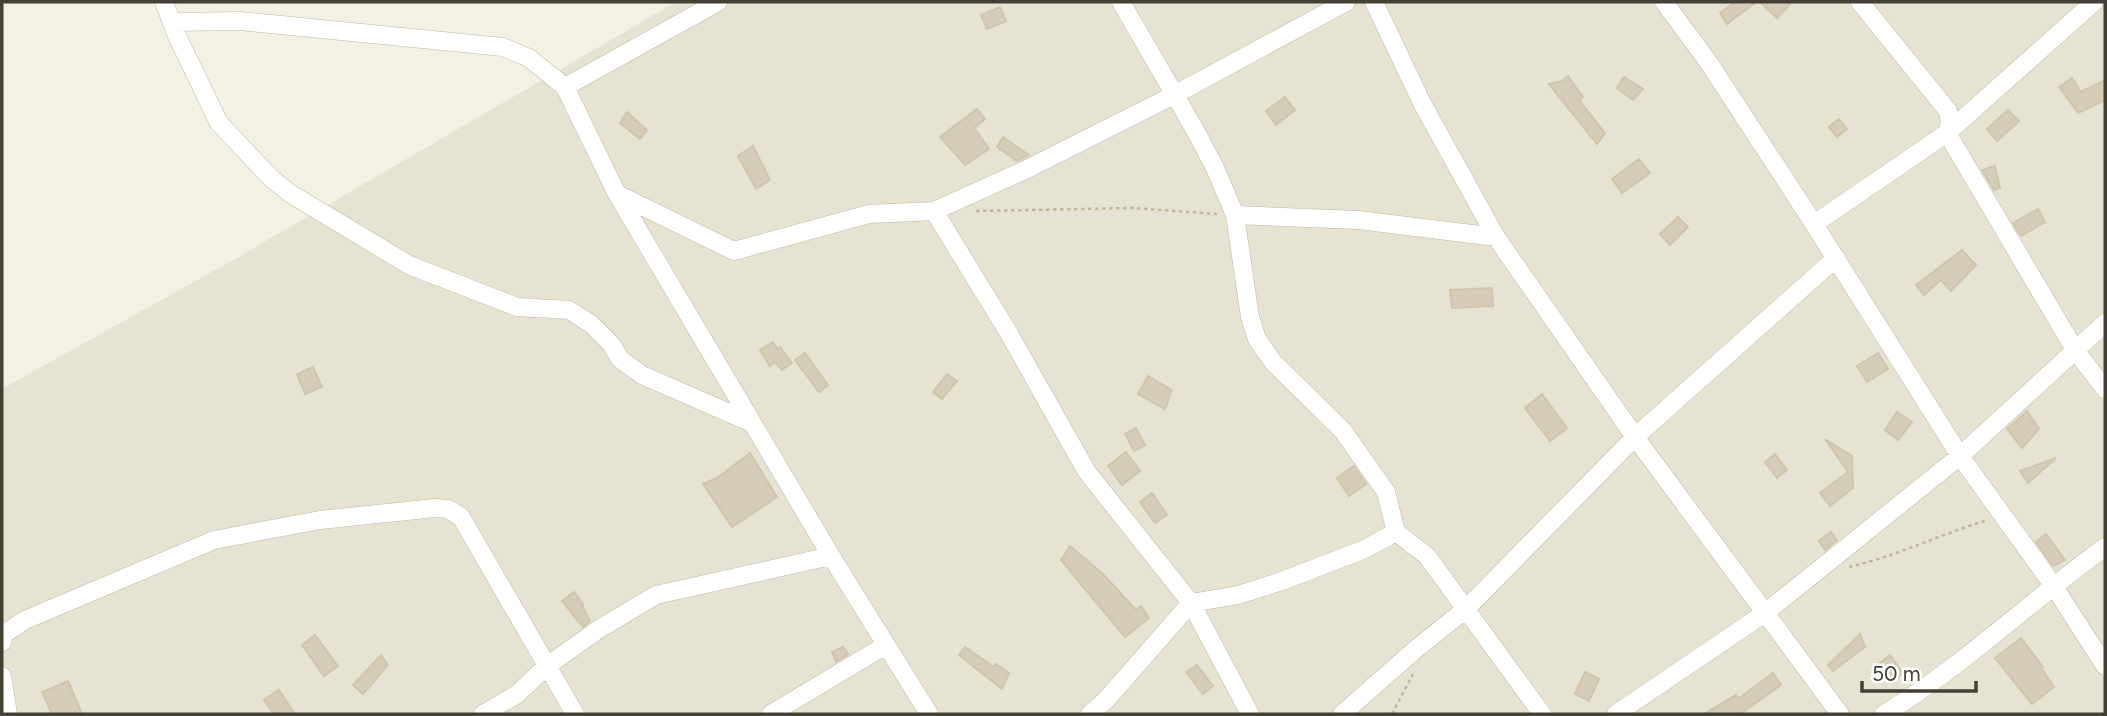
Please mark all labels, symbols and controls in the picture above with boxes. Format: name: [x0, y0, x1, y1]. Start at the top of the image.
scale bar: [1862, 650, 1976, 694]
text: 50 m: [1872, 661, 1921, 686]

